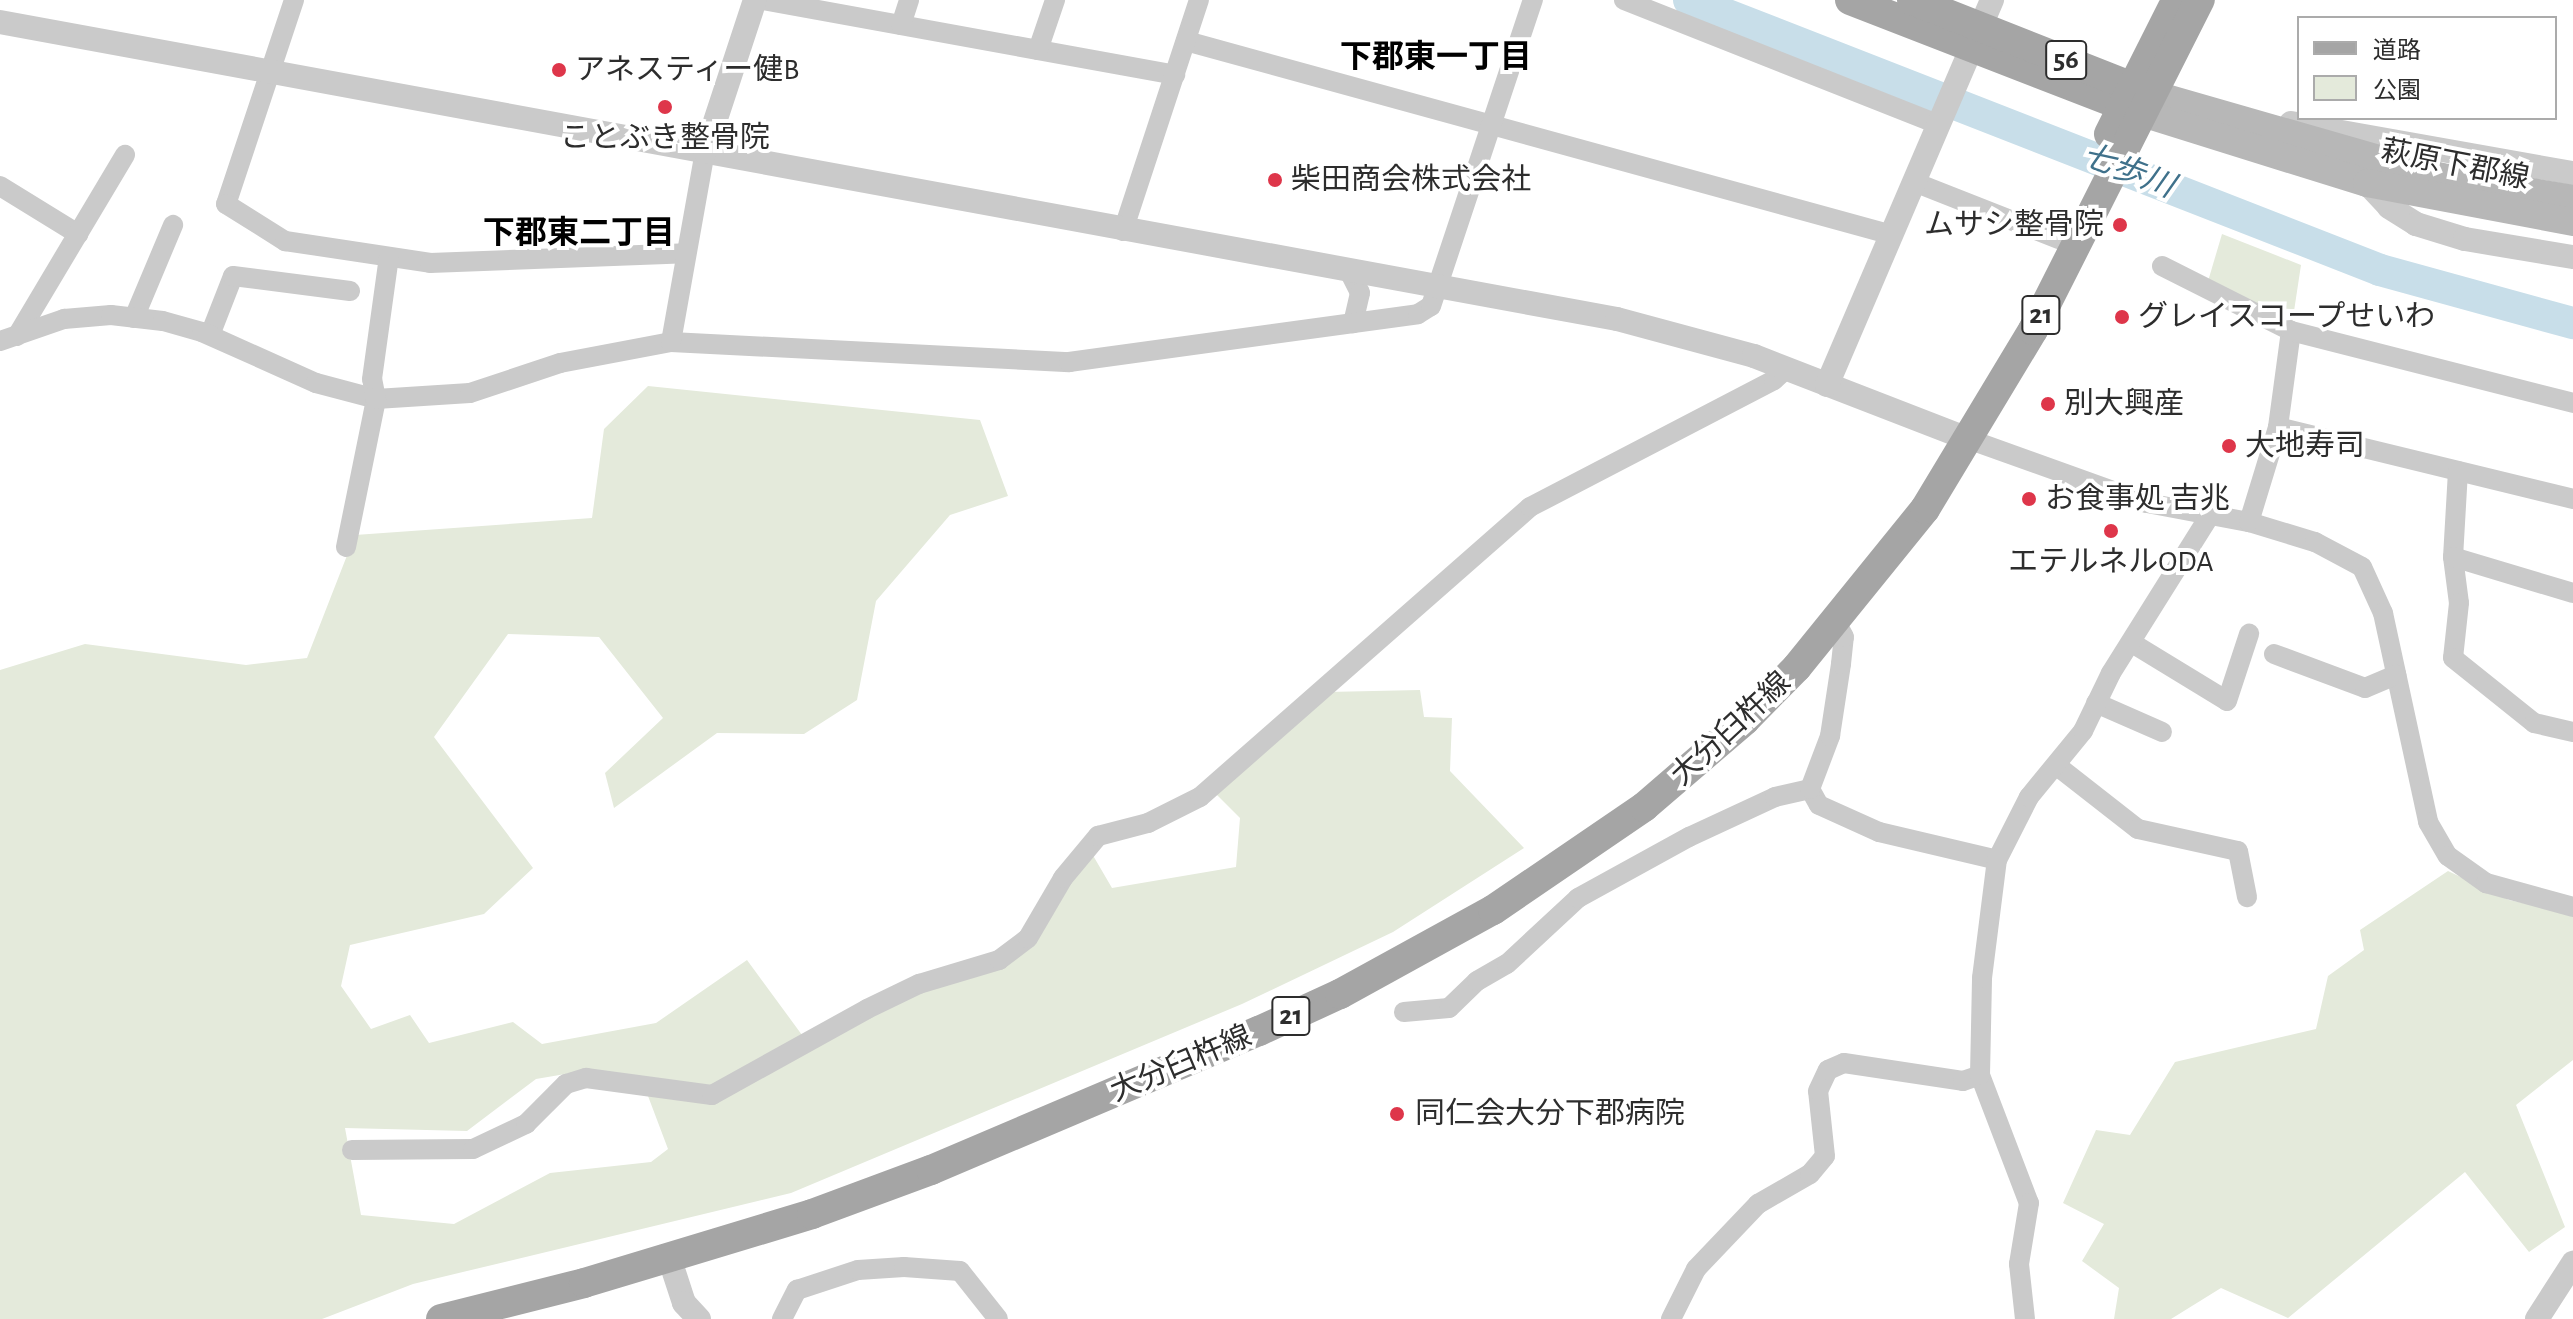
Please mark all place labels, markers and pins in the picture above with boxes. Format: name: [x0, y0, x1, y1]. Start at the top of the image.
place label: アネスティー健B: [575, 52, 801, 88]
marker: アネスティー健B: [550, 61, 568, 79]
marker: ことぶき整骨院: [656, 98, 674, 116]
place label: ことぶき整骨院: [560, 120, 770, 156]
place label: 柴田商会株式会社: [1291, 162, 1531, 198]
marker: 柴田商会株式会社: [1266, 171, 1284, 189]
place label: ムサシ整骨院: [1924, 207, 2104, 243]
marker: ムサシ整骨院: [2111, 216, 2129, 234]
place label: グレイスコープせいわ: [2138, 299, 2438, 335]
marker: グレイスコープせいわ: [2113, 308, 2131, 326]
place label: 別大興産: [2064, 386, 2184, 422]
marker: 別大興産: [2039, 395, 2057, 413]
place label: 大地寿司: [2245, 428, 2365, 464]
marker: 大地寿司: [2220, 437, 2238, 455]
place label: お食事処 吉兆: [2045, 481, 2230, 517]
marker: お食事処 吉兆: [2020, 490, 2038, 508]
marker: エテルネルODA: [2102, 522, 2120, 540]
place label: エテルネルODA: [2008, 544, 2214, 580]
place label: 同仁会大分下郡病院: [1415, 1096, 1685, 1132]
marker: 同仁会大分下郡病院: [1386, 1103, 1408, 1125]

